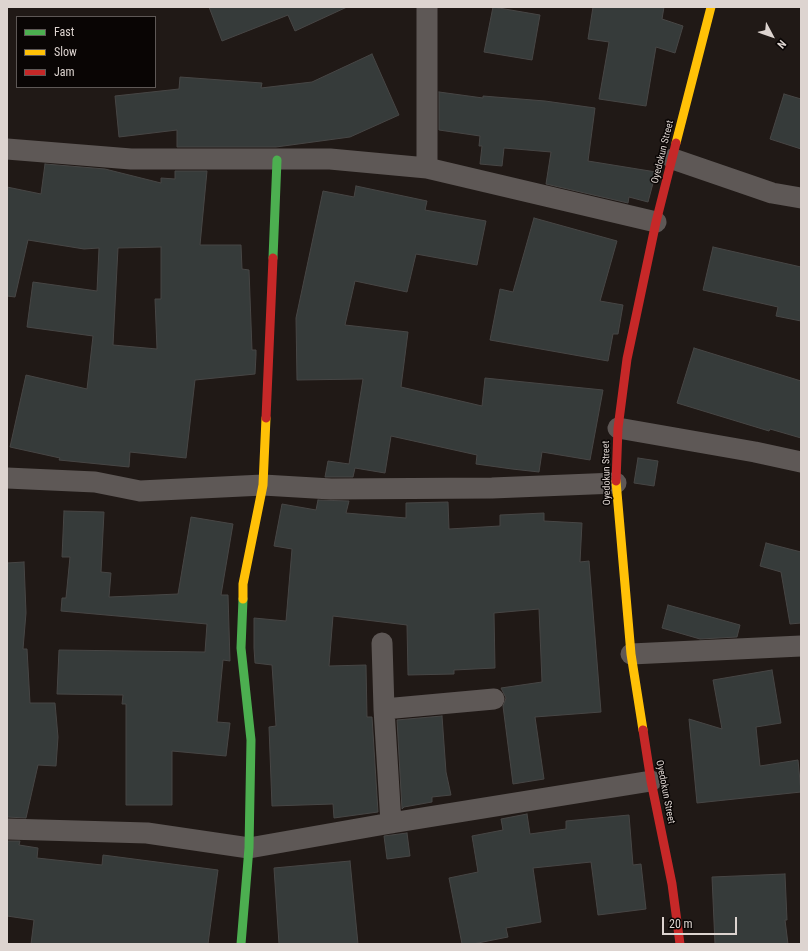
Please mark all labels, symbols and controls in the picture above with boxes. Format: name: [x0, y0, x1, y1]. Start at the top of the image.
legend: [16, 16, 156, 88]
north arrow: [752, 16, 792, 56]
text: Fast: [54, 25, 74, 39]
text: N: [774, 37, 789, 51]
text: Slow: [54, 45, 77, 59]
text: Jam: [54, 65, 75, 79]
street label: Oyedokun Street: [649, 119, 677, 185]
street label: Oyedokun Street: [600, 441, 614, 505]
street label: Oyedokun Street: [653, 759, 677, 825]
scale bar: [664, 909, 739, 935]
text: 20 m: [669, 917, 693, 931]

